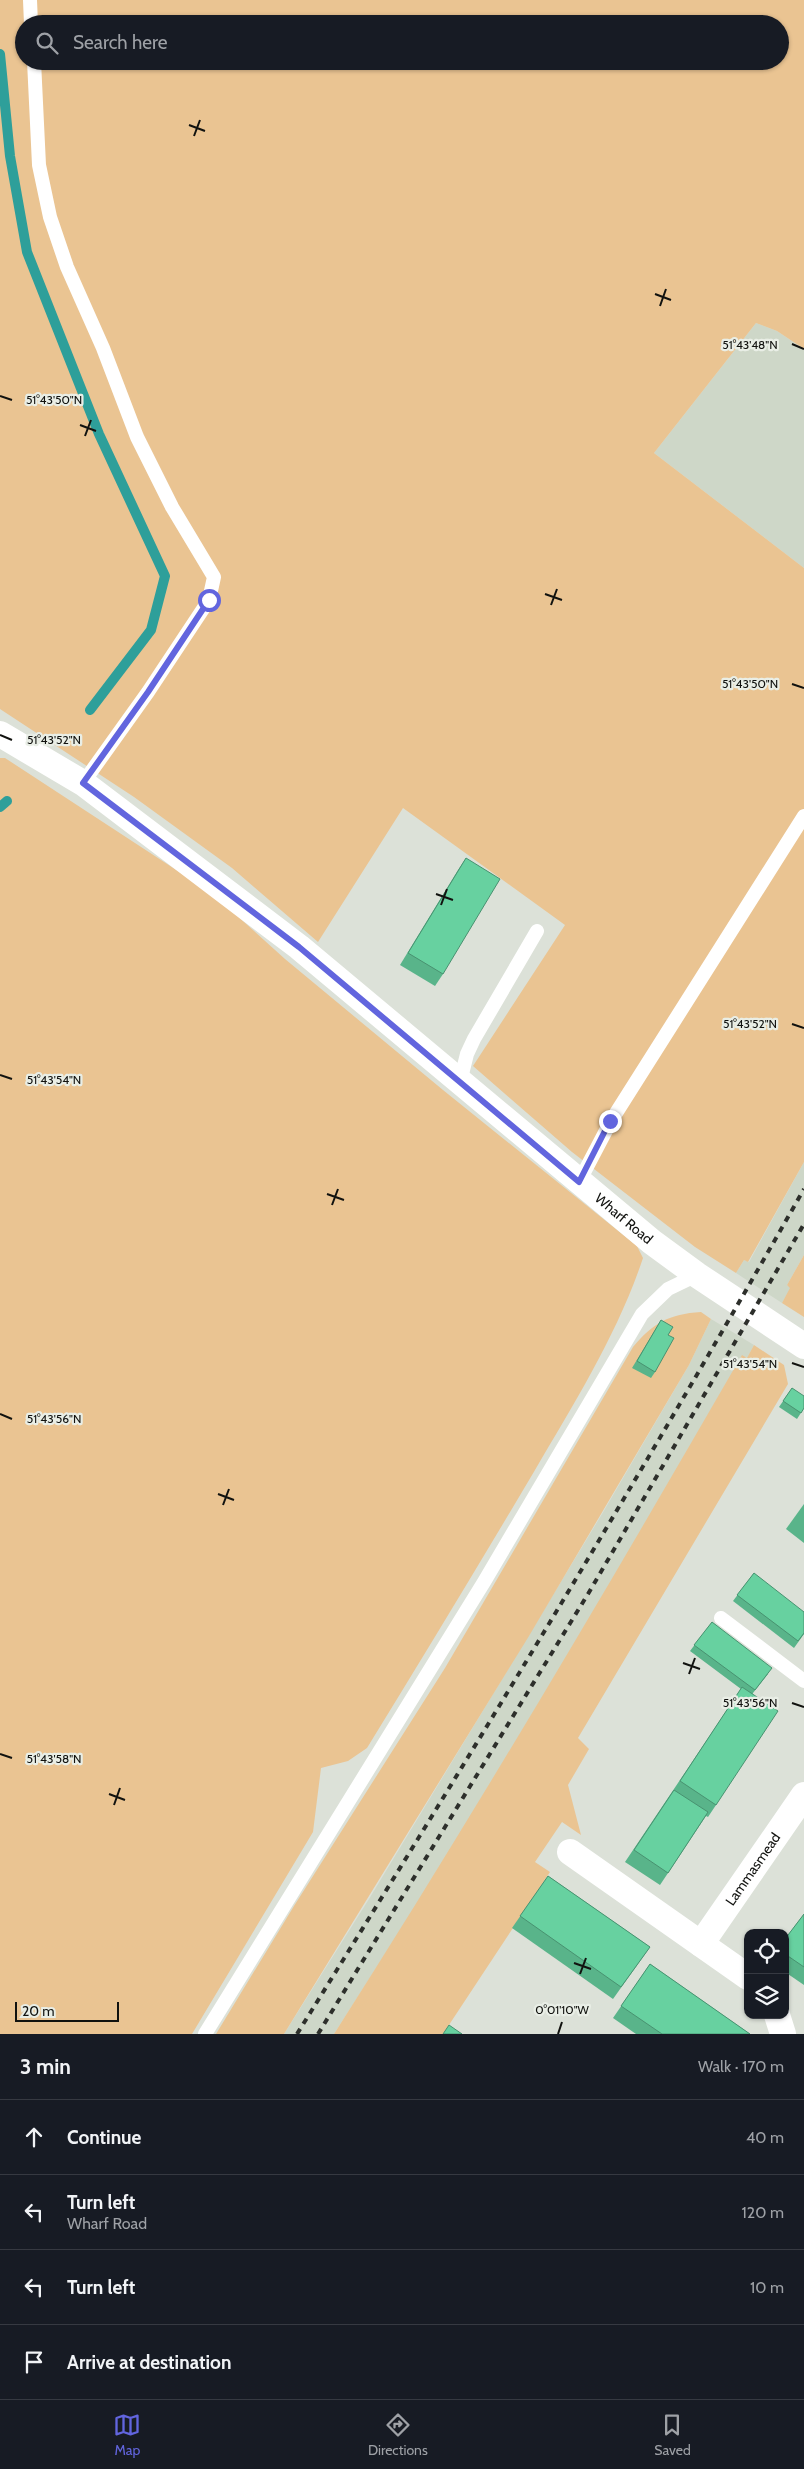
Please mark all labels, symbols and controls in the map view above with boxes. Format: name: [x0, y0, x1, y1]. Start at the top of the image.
search box: [15, 15, 789, 70]
icon: search: [33, 29, 61, 57]
text: Search here: [73, 31, 167, 54]
text: 51°43'48"N: [722, 337, 778, 352]
text: 51°43'50"N: [26, 392, 82, 407]
route start: [198, 589, 221, 612]
text: 51°43'50"N: [722, 676, 778, 691]
text: 51°43'52"N: [27, 732, 81, 747]
text: 51°43'52"N: [723, 1016, 777, 1031]
text: 51°43'54"N: [27, 1072, 81, 1087]
route end: [599, 1110, 622, 1133]
street label: Wharf Road: [591, 1189, 657, 1248]
text: 51°43'54"N: [723, 1356, 777, 1371]
text: 51°43'56"N: [27, 1411, 81, 1426]
text: 51°43'56"N: [723, 1695, 777, 1710]
text: 51°43'58"N: [26, 1751, 82, 1766]
street label: Lammasmead: [721, 1829, 784, 1909]
map controls: [744, 1929, 789, 2019]
button: locate: [744, 1929, 789, 1974]
button: layers: [744, 1974, 789, 2019]
scale bar: [15, 1999, 119, 2022]
text: 20 m: [22, 2002, 55, 2020]
text: 0°01'10"W: [535, 2002, 590, 2017]
text: 3 min: [20, 2054, 71, 2079]
text: Walk · 170 m: [698, 2057, 784, 2076]
icon: ahead: [20, 2123, 48, 2151]
text: Continue: [67, 2126, 141, 2149]
text: 40 m: [746, 2128, 784, 2147]
text: Turn left: [67, 2191, 135, 2214]
icon: left: [20, 2198, 48, 2226]
text: 120 m: [742, 2203, 784, 2222]
text: Wharf Road: [67, 2214, 147, 2233]
icon: left: [20, 2273, 48, 2301]
text: Turn left: [67, 2276, 135, 2299]
text: 10 m: [750, 2278, 784, 2297]
icon: arrive: [20, 2348, 48, 2376]
text: Arrive at destination: [67, 2351, 231, 2374]
tab: Map: [113, 2411, 141, 2459]
tab: Directions: [368, 2411, 428, 2459]
tab: Saved: [654, 2411, 691, 2459]

